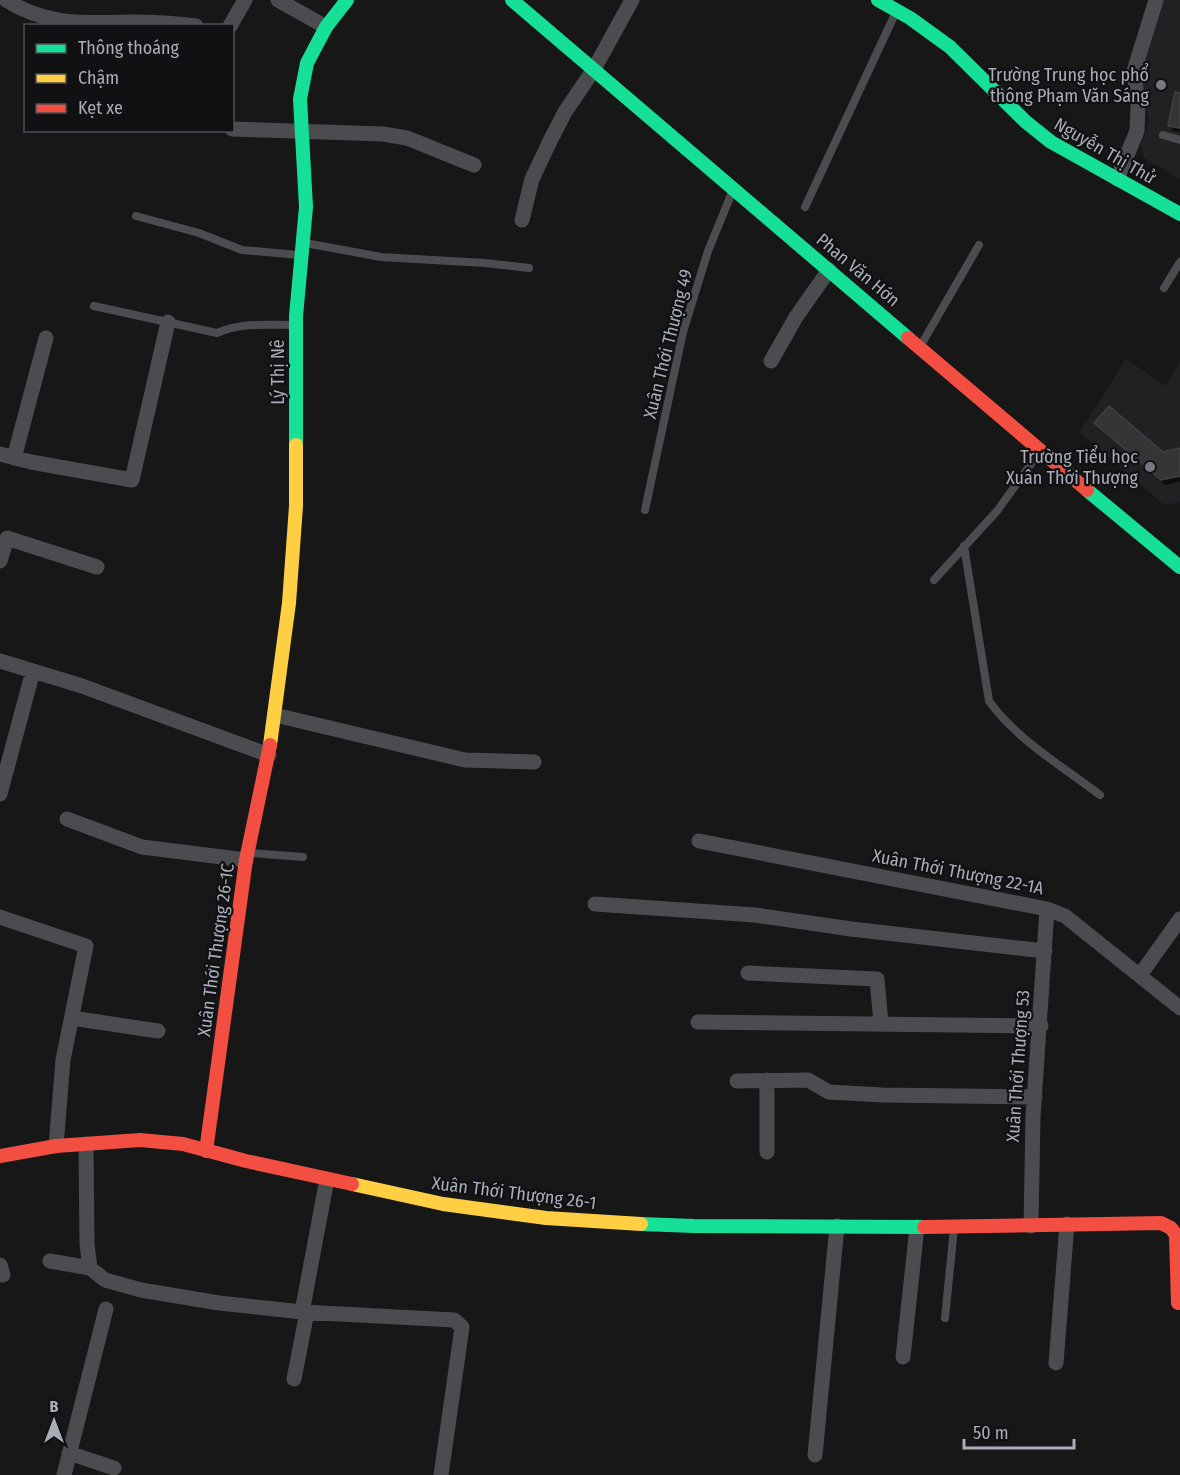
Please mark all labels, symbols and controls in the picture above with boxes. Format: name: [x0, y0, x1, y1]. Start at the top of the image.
legend: [24, 24, 234, 132]
text: Thông thoáng: [78, 37, 179, 59]
place label: Trường Trung học phổ thông Phạm Văn Sáng: [988, 63, 1150, 107]
text: Chậm: [78, 67, 119, 89]
marker: Trường Trung học phổ thông Phạm Văn Sáng: [1154, 78, 1168, 92]
text: Kẹt xe: [78, 97, 123, 119]
street label: Nguyễn Thị Thử: [1050, 113, 1160, 189]
street label: Phan Văn Hớn: [812, 229, 904, 311]
street label: Xuân Thới Thượng 49: [639, 267, 697, 421]
street label: Lý Thị Nê: [267, 339, 289, 405]
place label: Trường Tiểu học Xuân Thới Thượng: [1006, 445, 1139, 489]
marker: Trường Tiểu học Xuân Thới Thượng: [1143, 460, 1157, 474]
street label: Xuân Thới Thượng 22-1A: [870, 845, 1046, 899]
street label: Xuân Thới Thượng 26-1C: [193, 862, 239, 1038]
street label: Xuân Thới Thượng 53: [1002, 989, 1034, 1143]
street label: Xuân Thới Thượng 26-1: [431, 1172, 597, 1214]
north arrow: [24, 1391, 84, 1451]
text: B: [50, 1397, 59, 1416]
scale bar: [964, 1412, 1074, 1450]
text: 50 m: [973, 1422, 1009, 1444]

